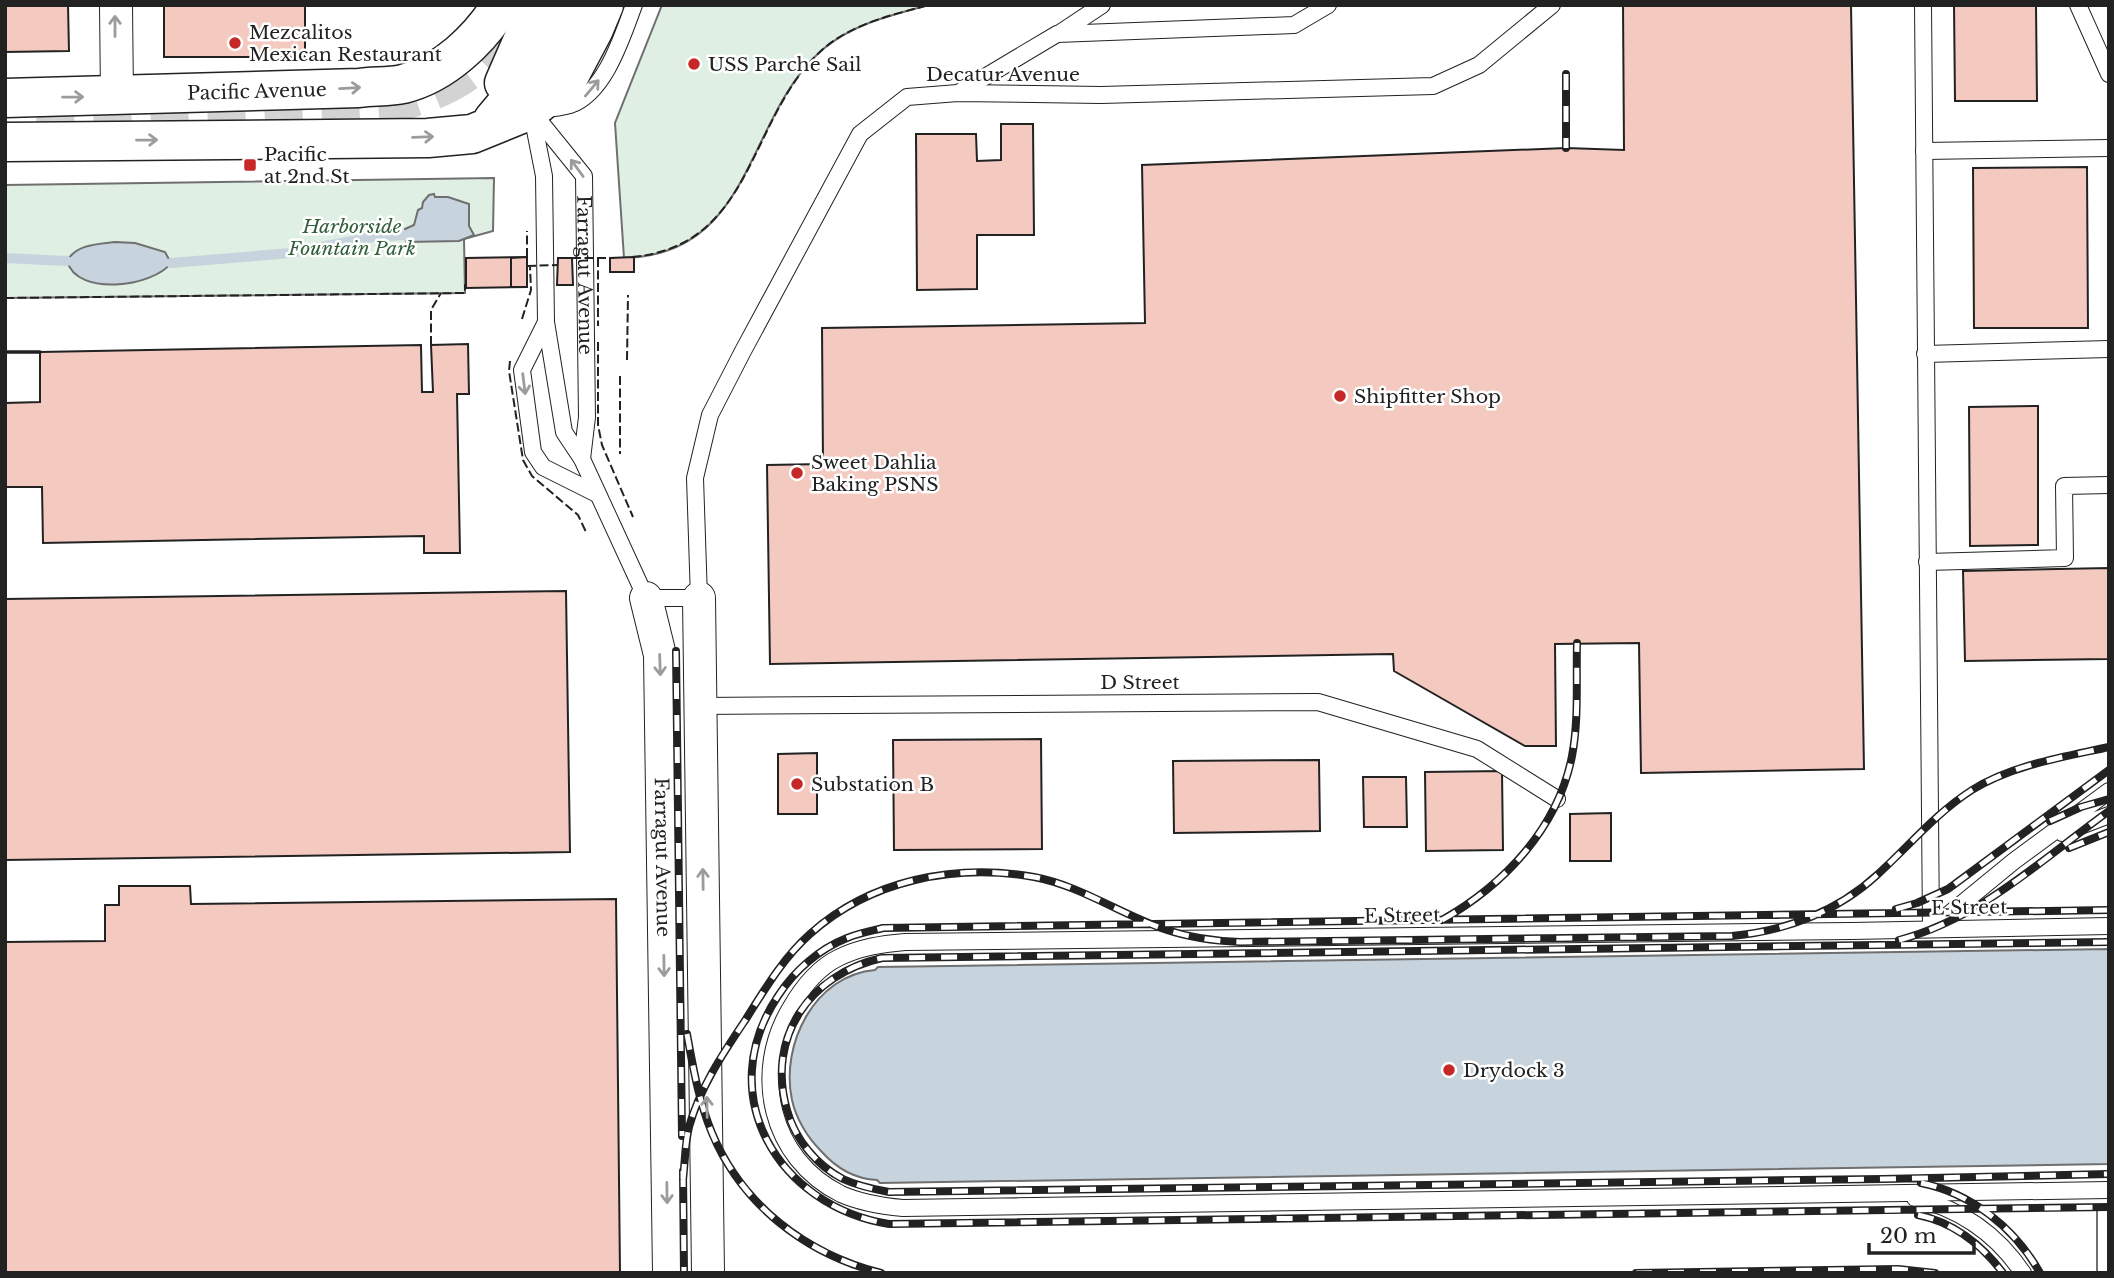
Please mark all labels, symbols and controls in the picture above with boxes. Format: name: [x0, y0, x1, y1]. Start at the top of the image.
one-way arrow: [109, 15, 122, 38]
place label: Mezcalitos Mexican Restaurant: [249, 21, 443, 66]
marker: Mezcalitos Mexican Restaurant: [227, 35, 243, 51]
place label: USS Parche Sail: [708, 53, 861, 76]
marker: USS Parche Sail: [686, 56, 702, 72]
street label: Decatur Avenue: [926, 63, 1080, 86]
street label: Pacific Avenue: [187, 78, 327, 105]
one-way arrow: [584, 79, 600, 97]
one-way arrow: [338, 82, 361, 95]
one-way arrow: [62, 90, 85, 104]
one-way arrow: [412, 131, 435, 144]
one-way arrow: [135, 133, 158, 146]
place label: Pacific at 2nd St: [264, 143, 350, 188]
marker: Pacific at 2nd St: [242, 157, 258, 173]
one-way arrow: [570, 159, 584, 178]
street label: Farragut Avenue: [572, 195, 597, 355]
park label: Harborside Fountain Park: [287, 215, 416, 260]
one-way arrow: [518, 373, 531, 395]
place label: Shipfitter Shop: [1354, 385, 1501, 408]
marker: Shipfitter Shop: [1332, 388, 1348, 404]
place label: Sweet Dahlia Baking PSNS: [811, 451, 939, 496]
marker: Sweet Dahlia Baking PSNS: [789, 465, 805, 481]
one-way arrow: [653, 653, 666, 676]
street label: D Street: [1100, 671, 1181, 694]
place label: Substation B: [811, 773, 934, 796]
marker: Substation B: [789, 776, 805, 792]
street label: Farragut Avenue: [650, 777, 675, 937]
one-way arrow: [696, 868, 709, 891]
street label: E Street: [1931, 895, 2008, 920]
street label: E Street: [1364, 903, 1441, 928]
one-way arrow: [657, 954, 671, 977]
place label: Drydock 3: [1463, 1059, 1565, 1082]
marker: Drydock 3: [1441, 1062, 1457, 1078]
one-way arrow: [700, 1095, 713, 1118]
one-way arrow: [661, 1181, 674, 1204]
scale bar: [1869, 1212, 1974, 1256]
text: 20 m: [1880, 1223, 1937, 1249]

